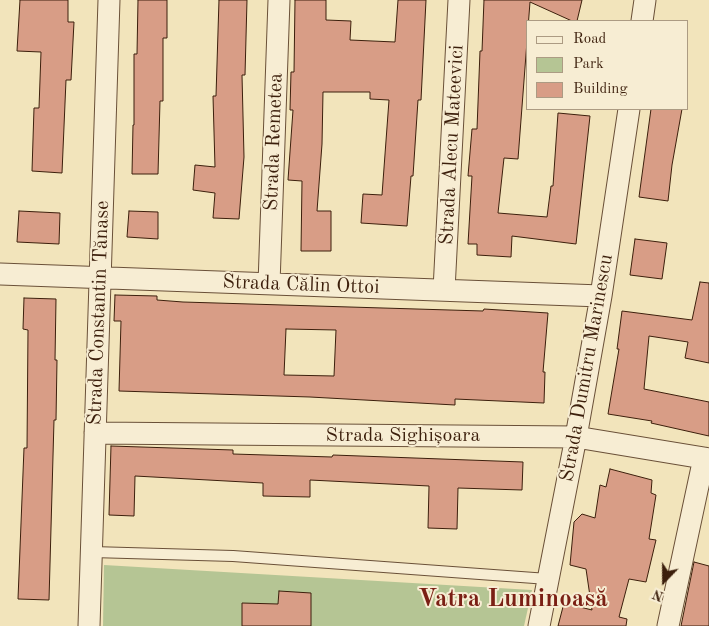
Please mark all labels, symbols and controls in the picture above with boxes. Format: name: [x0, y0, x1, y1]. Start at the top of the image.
legend: [526, 20, 689, 110]
text: Road: [573, 32, 606, 47]
street label: Strada Alecu Mateevici: [435, 44, 469, 246]
text: Park: [573, 57, 604, 72]
street label: Strada Remetea: [260, 73, 288, 211]
text: Building: [573, 82, 628, 97]
street label: Strada Constantin Tănase: [83, 200, 115, 426]
street label: Strada Dumitru Marinescu: [555, 252, 619, 484]
street label: Strada Călin Ottoi: [222, 270, 380, 300]
street label: Strada Sighișoara: [326, 424, 480, 448]
north arrow: [639, 556, 689, 606]
district label: Vatra Luminoasă: [418, 584, 608, 614]
text: N: [651, 586, 666, 603]

